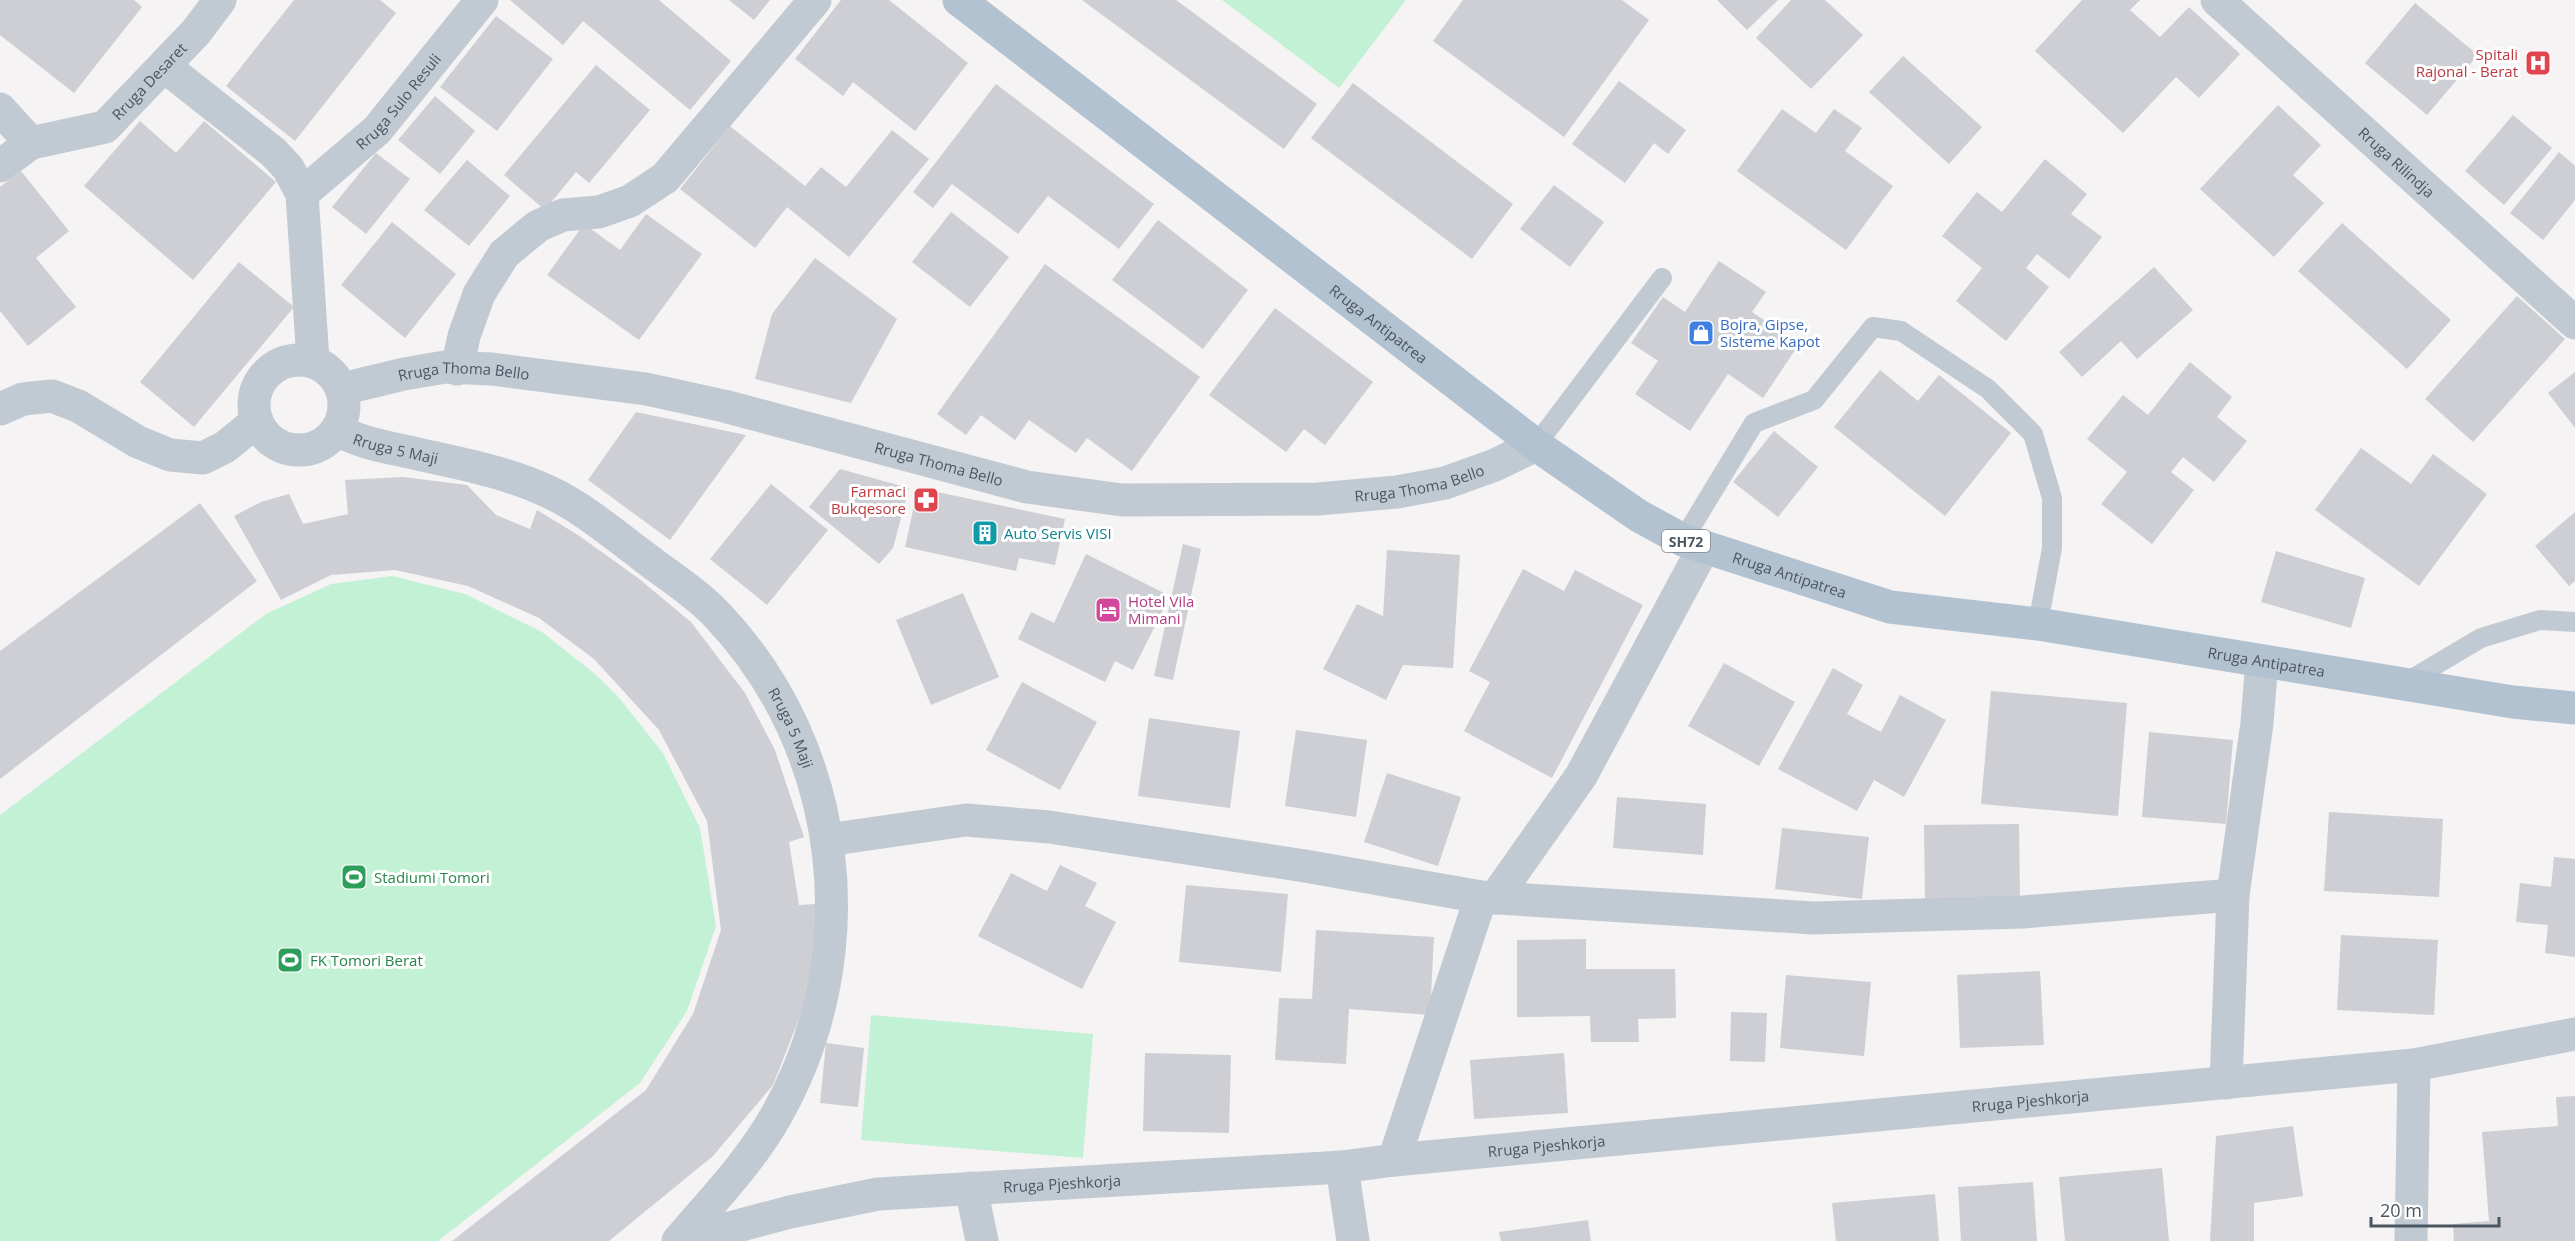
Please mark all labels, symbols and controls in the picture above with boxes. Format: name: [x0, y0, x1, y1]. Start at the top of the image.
street label: Rruga Desaret: [107, 38, 191, 124]
place label: Spitali Rajonal - Berat: [2416, 44, 2518, 81]
hospital icon: Spitali Rajonal - Berat: [2523, 48, 2553, 78]
street label: Rruga Sulo Resuli: [351, 49, 445, 154]
street label: Rruga Rilindja: [2354, 122, 2439, 202]
street label: Rruga Antipatrea: [1326, 280, 1432, 368]
place label: Bojra, Gipse, Sisteme Kapot: [1720, 314, 1820, 351]
shop icon: Bojra, Gipse, Sisteme Kapot: [1686, 318, 1716, 348]
street label: Rruga Thoma Bello: [396, 357, 531, 385]
street label: Rruga 5 Maji: [350, 428, 440, 468]
street label: Rruga Thoma Bello: [872, 437, 1005, 490]
street label: Rruga Thoma Bello: [1354, 460, 1487, 506]
place label: Farmaci Bukqesore: [831, 481, 906, 518]
pharmacy icon: Farmaci Bukqesore: [911, 485, 941, 515]
building icon: Auto Servis VISI: [970, 518, 1000, 548]
place label: Auto Servis VISI: [1004, 523, 1112, 543]
road number: SH72: [1662, 530, 1710, 552]
street label: Rruga Antipatrea: [1730, 547, 1849, 602]
place label: Hotel Vila Mimani: [1128, 591, 1194, 628]
hotel icon: Hotel Vila Mimani: [1093, 595, 1123, 625]
street label: Rruga Antipatrea: [2206, 642, 2327, 681]
street label: Rruga 5 Maji: [764, 683, 818, 771]
sports icon: Stadiumi Tomori: [339, 862, 369, 892]
place label: Stadiumi Tomori: [374, 867, 490, 887]
sports icon: FK Tomori Berat: [275, 945, 305, 975]
place label: FK Tomori Berat: [310, 950, 423, 970]
street label: Rruga Pjeshkorja: [1971, 1085, 2090, 1116]
street label: Rruga Pjeshkorja: [1487, 1130, 1606, 1161]
street label: Rruga Pjeshkorja: [1003, 1170, 1121, 1197]
scale bar: [2371, 1190, 2498, 1228]
text: 20 m: [2380, 1198, 2422, 1222]

